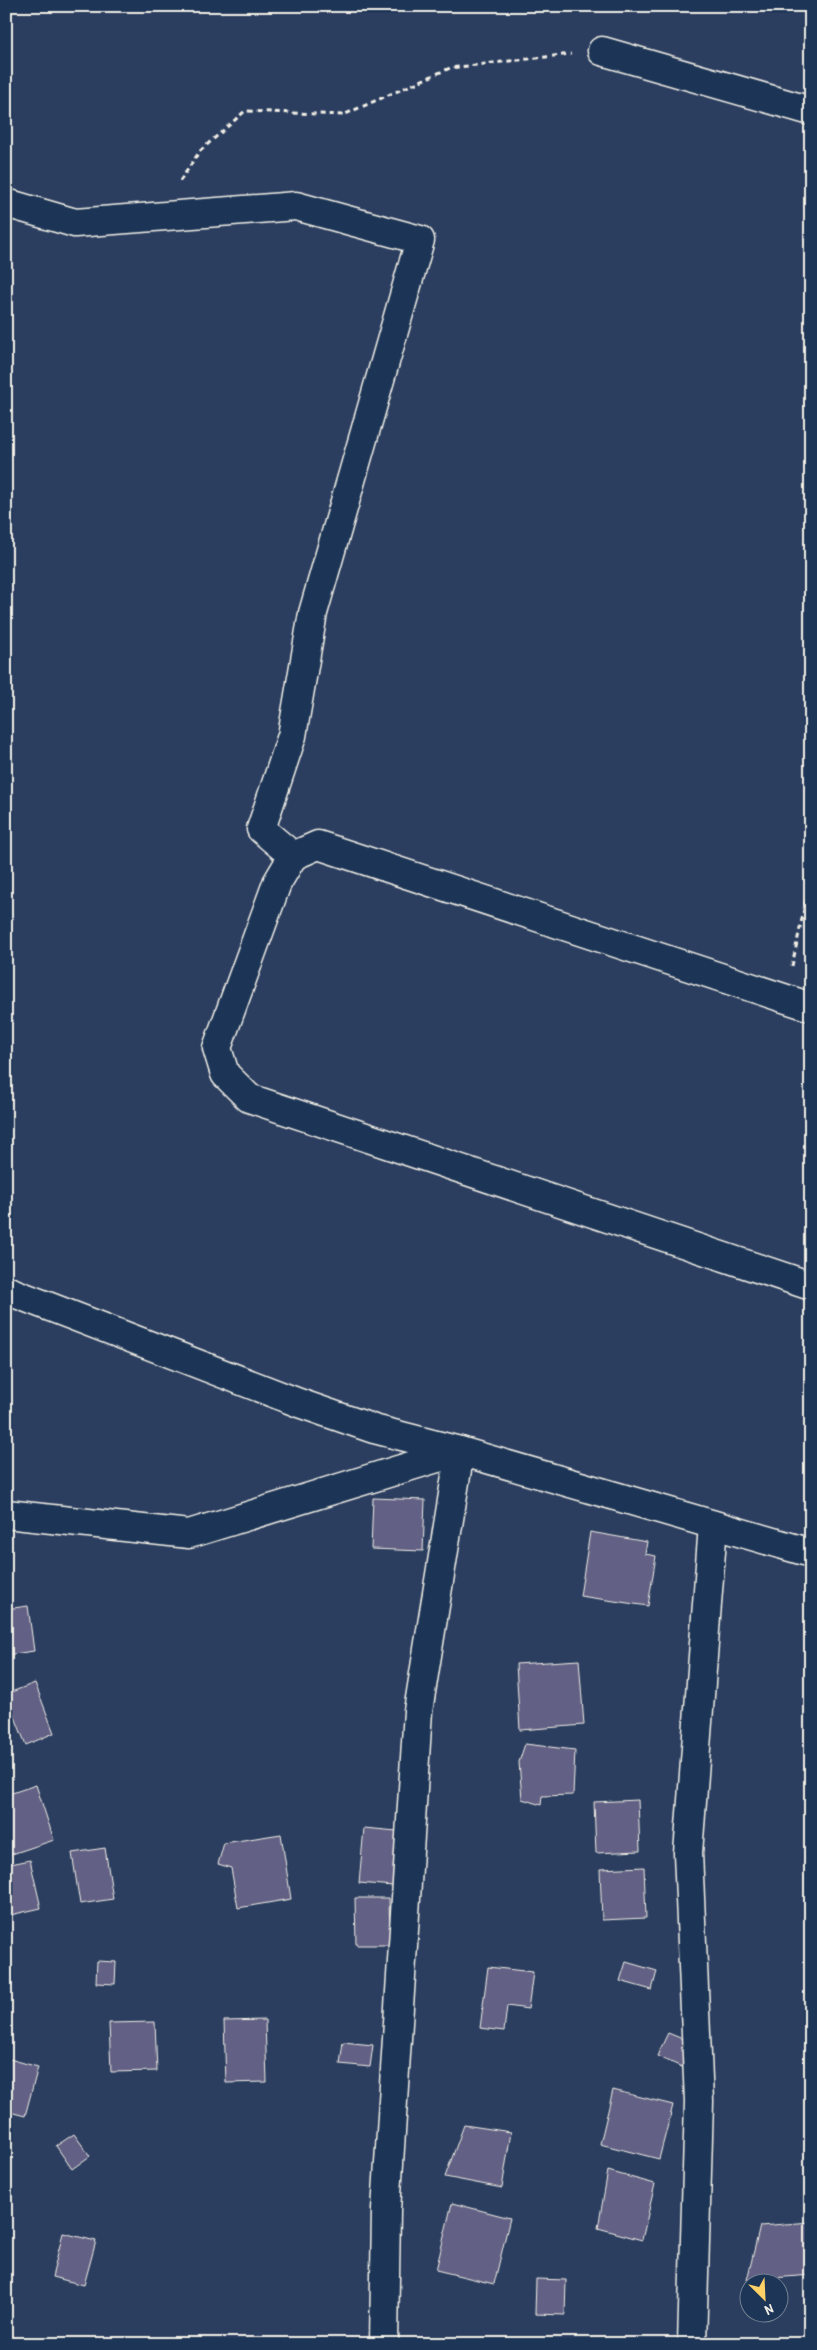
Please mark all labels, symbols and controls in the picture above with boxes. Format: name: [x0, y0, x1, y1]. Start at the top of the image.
north arrow: [740, 2272, 790, 2322]
text: N: [762, 2300, 777, 2321]

